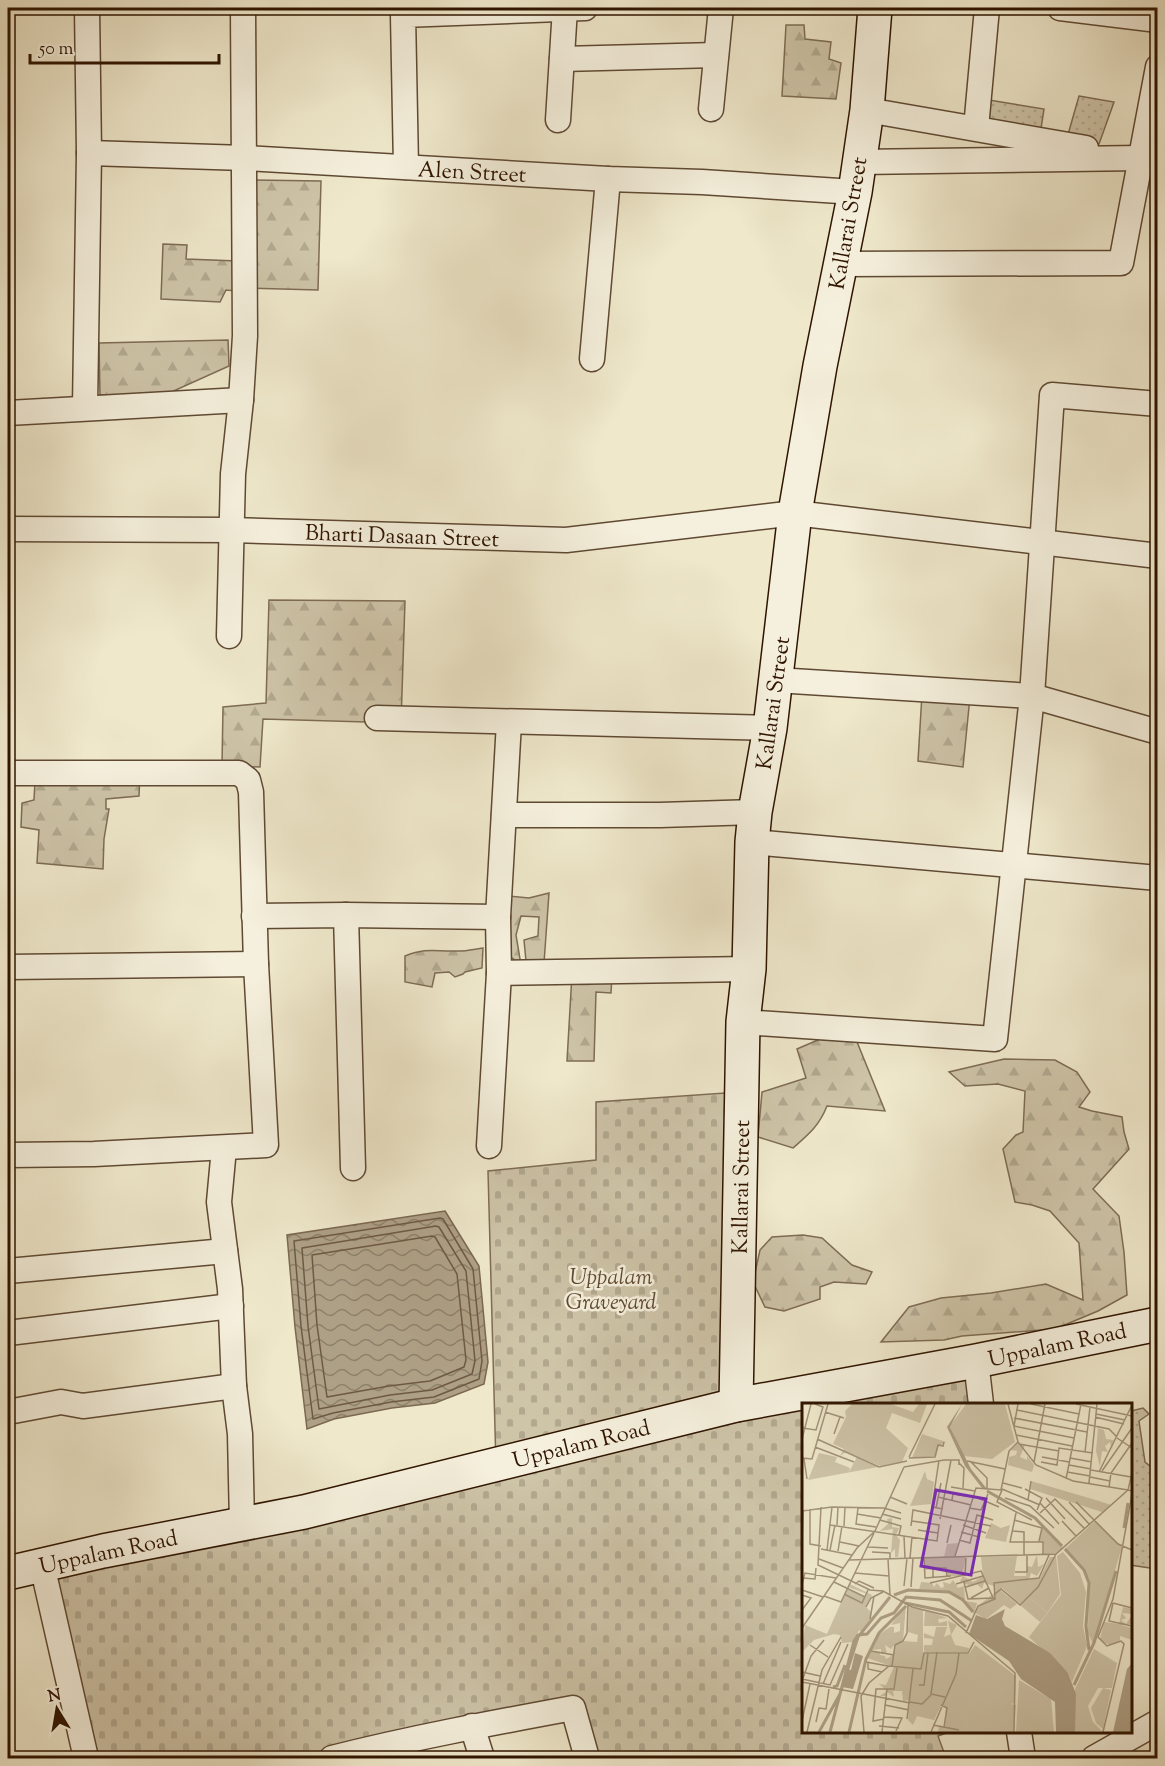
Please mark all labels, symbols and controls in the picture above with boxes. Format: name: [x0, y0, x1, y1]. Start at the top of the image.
scale bar: [30, 27, 219, 65]
text: 50 m: [38, 37, 74, 63]
street label: Kallarai Street: [823, 154, 877, 292]
street label: Alen Street: [417, 155, 527, 193]
street label: Bharti Dasaan Street: [304, 519, 500, 557]
street label: Kallarai Street: [750, 634, 800, 772]
street label: Kallarai Street: [726, 1119, 760, 1254]
park label: Uppalam Graveyard: [566, 1263, 656, 1320]
street label: Uppalam Road: [985, 1317, 1130, 1377]
inset map: [802, 1403, 1132, 1733]
street label: Uppalam Road: [510, 1413, 654, 1478]
street label: Uppalam Road: [36, 1524, 181, 1584]
north arrow: [27, 1679, 87, 1739]
text: N: [46, 1684, 63, 1709]

